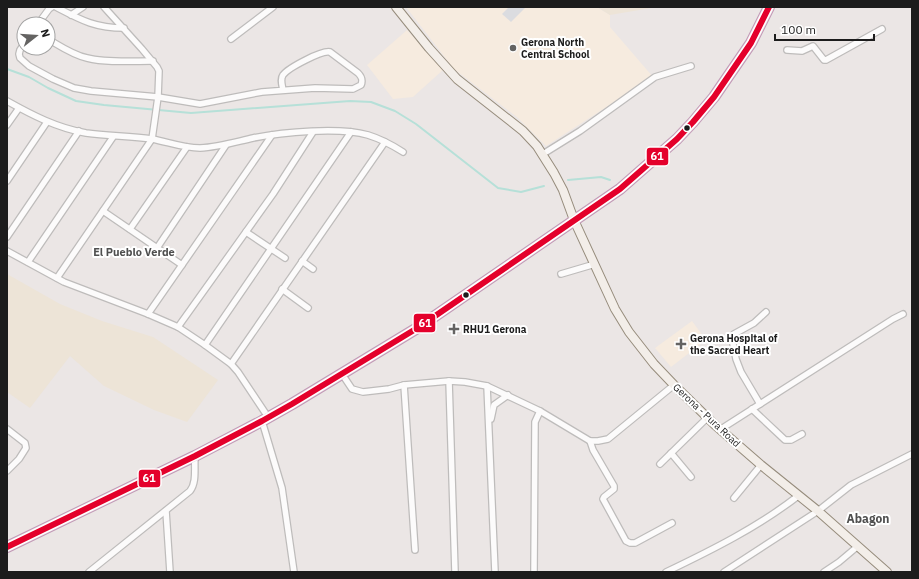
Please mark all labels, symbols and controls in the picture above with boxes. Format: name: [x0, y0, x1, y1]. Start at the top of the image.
north arrow: [16, 16, 56, 56]
scale bar: [775, 16, 874, 42]
text: 100 m: [781, 22, 816, 37]
text: N: [38, 27, 53, 39]
place label: Gerona North Central School: [521, 36, 590, 61]
marker: Gerona North Central School: [508, 43, 518, 53]
unlabelled marker: [682, 123, 692, 133]
line badge: 61: [646, 147, 669, 166]
text: 61: [650, 149, 664, 163]
district label: El Pueblo Verde: [93, 245, 175, 259]
unlabelled marker: [461, 290, 471, 300]
line badge: 61: [413, 313, 436, 333]
text: 61: [418, 316, 432, 330]
marker: RHU1 Gerona: [448, 323, 460, 335]
place label: RHU1 Gerona: [463, 323, 527, 336]
place label: Gerona Hospital of the Sacred Heart: [690, 332, 778, 357]
marker: Gerona Hospital of the Sacred Heart: [675, 338, 687, 350]
street label: Gerona - Pura Road: [670, 381, 743, 450]
line badge: 61: [138, 469, 161, 488]
text: 61: [142, 471, 156, 485]
district label: Abagon: [847, 511, 889, 526]

